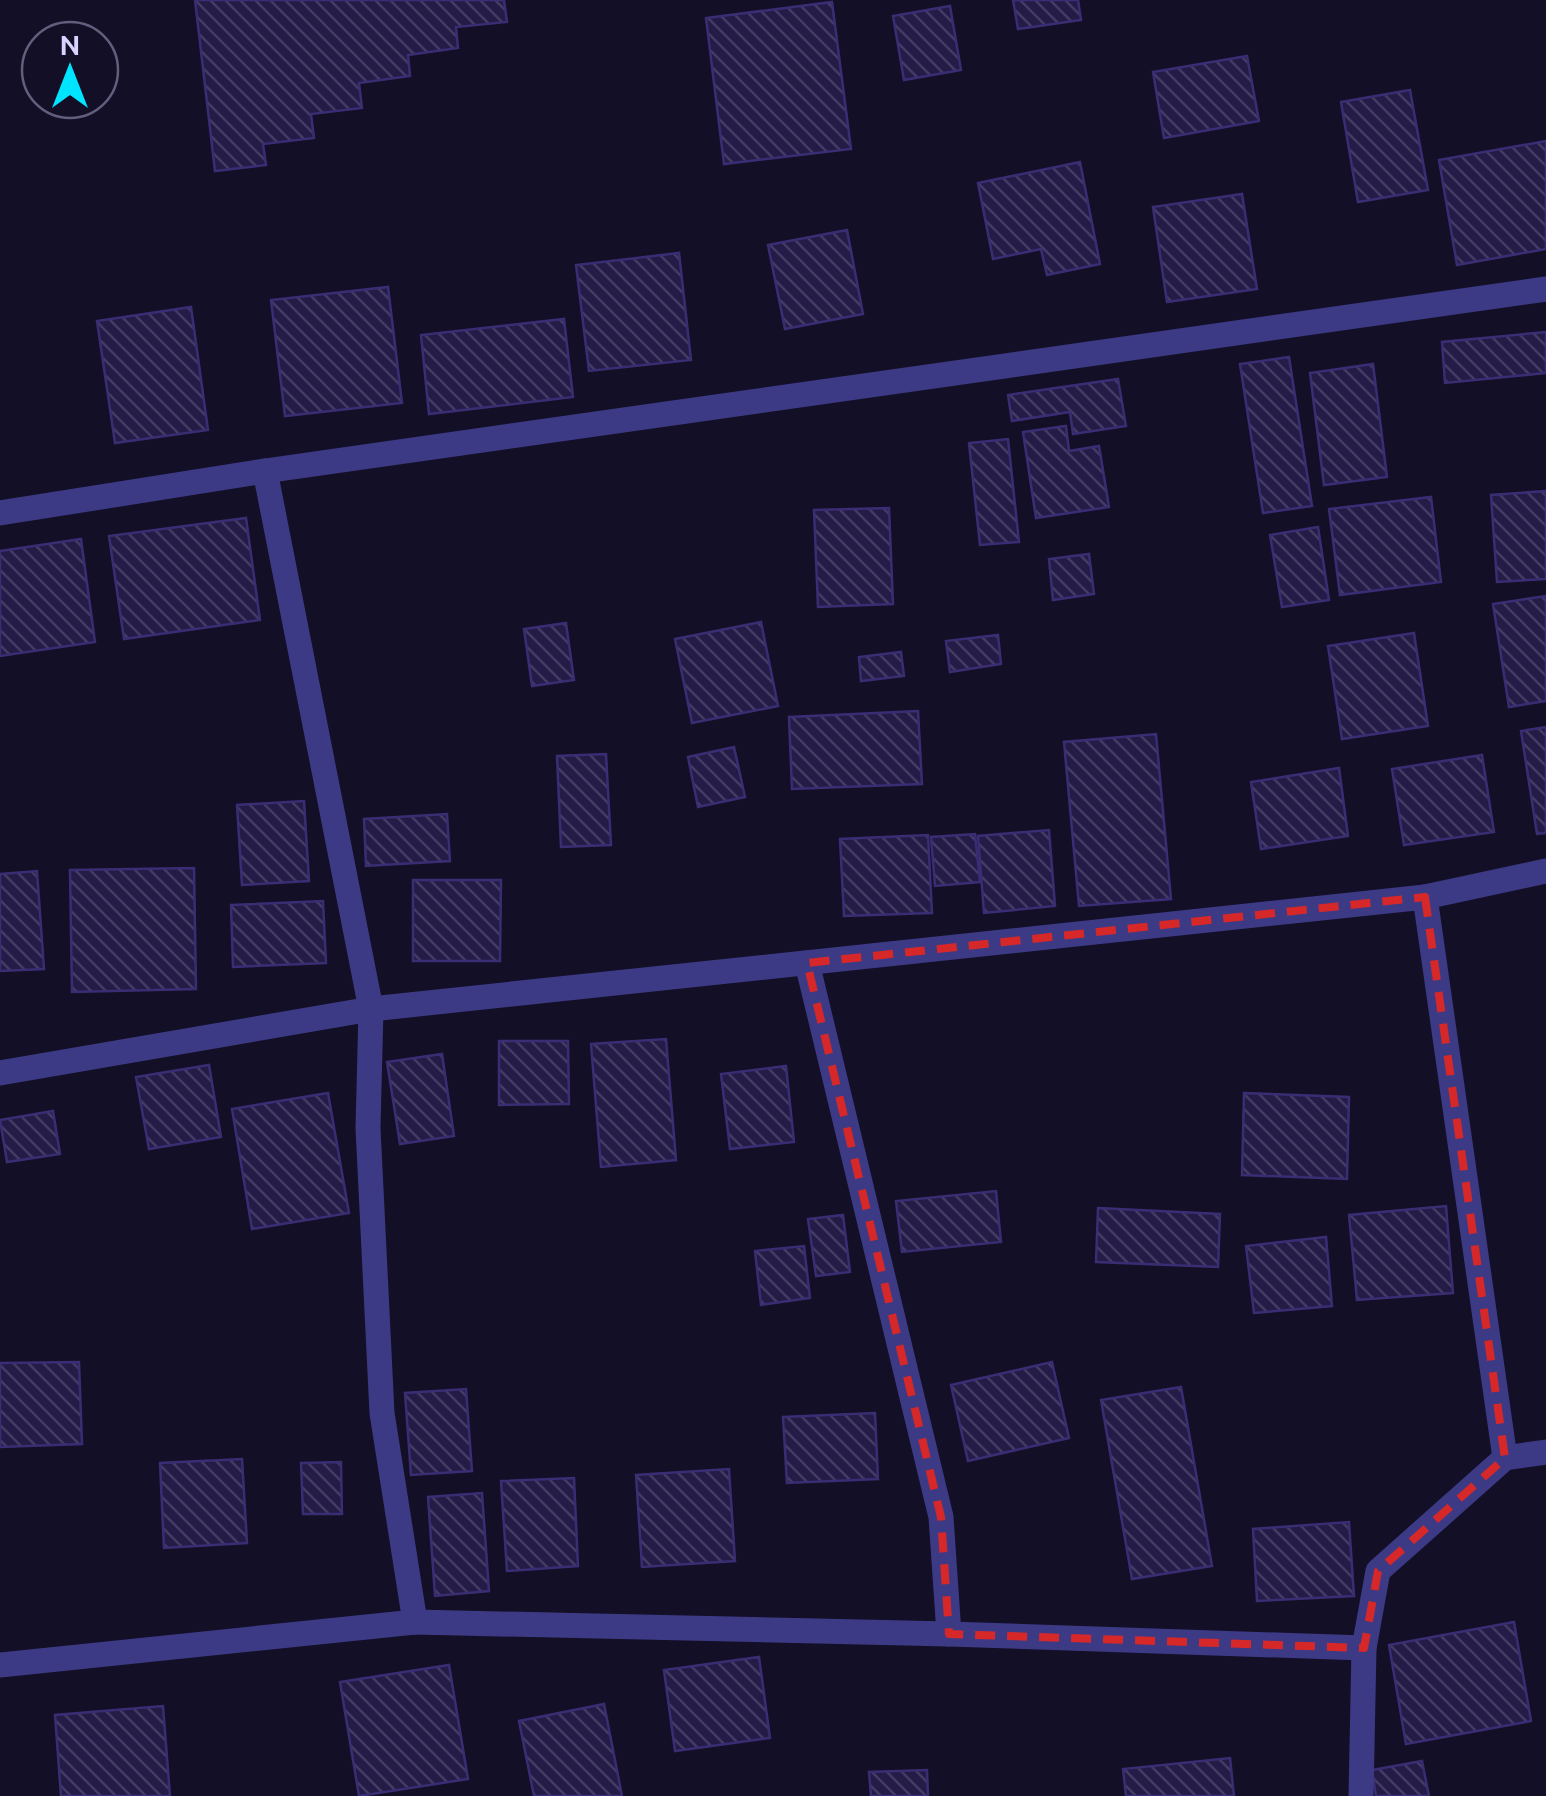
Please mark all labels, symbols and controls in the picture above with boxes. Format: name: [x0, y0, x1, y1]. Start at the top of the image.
north arrow: [20, 20, 120, 120]
text: N: [60, 29, 80, 60]

